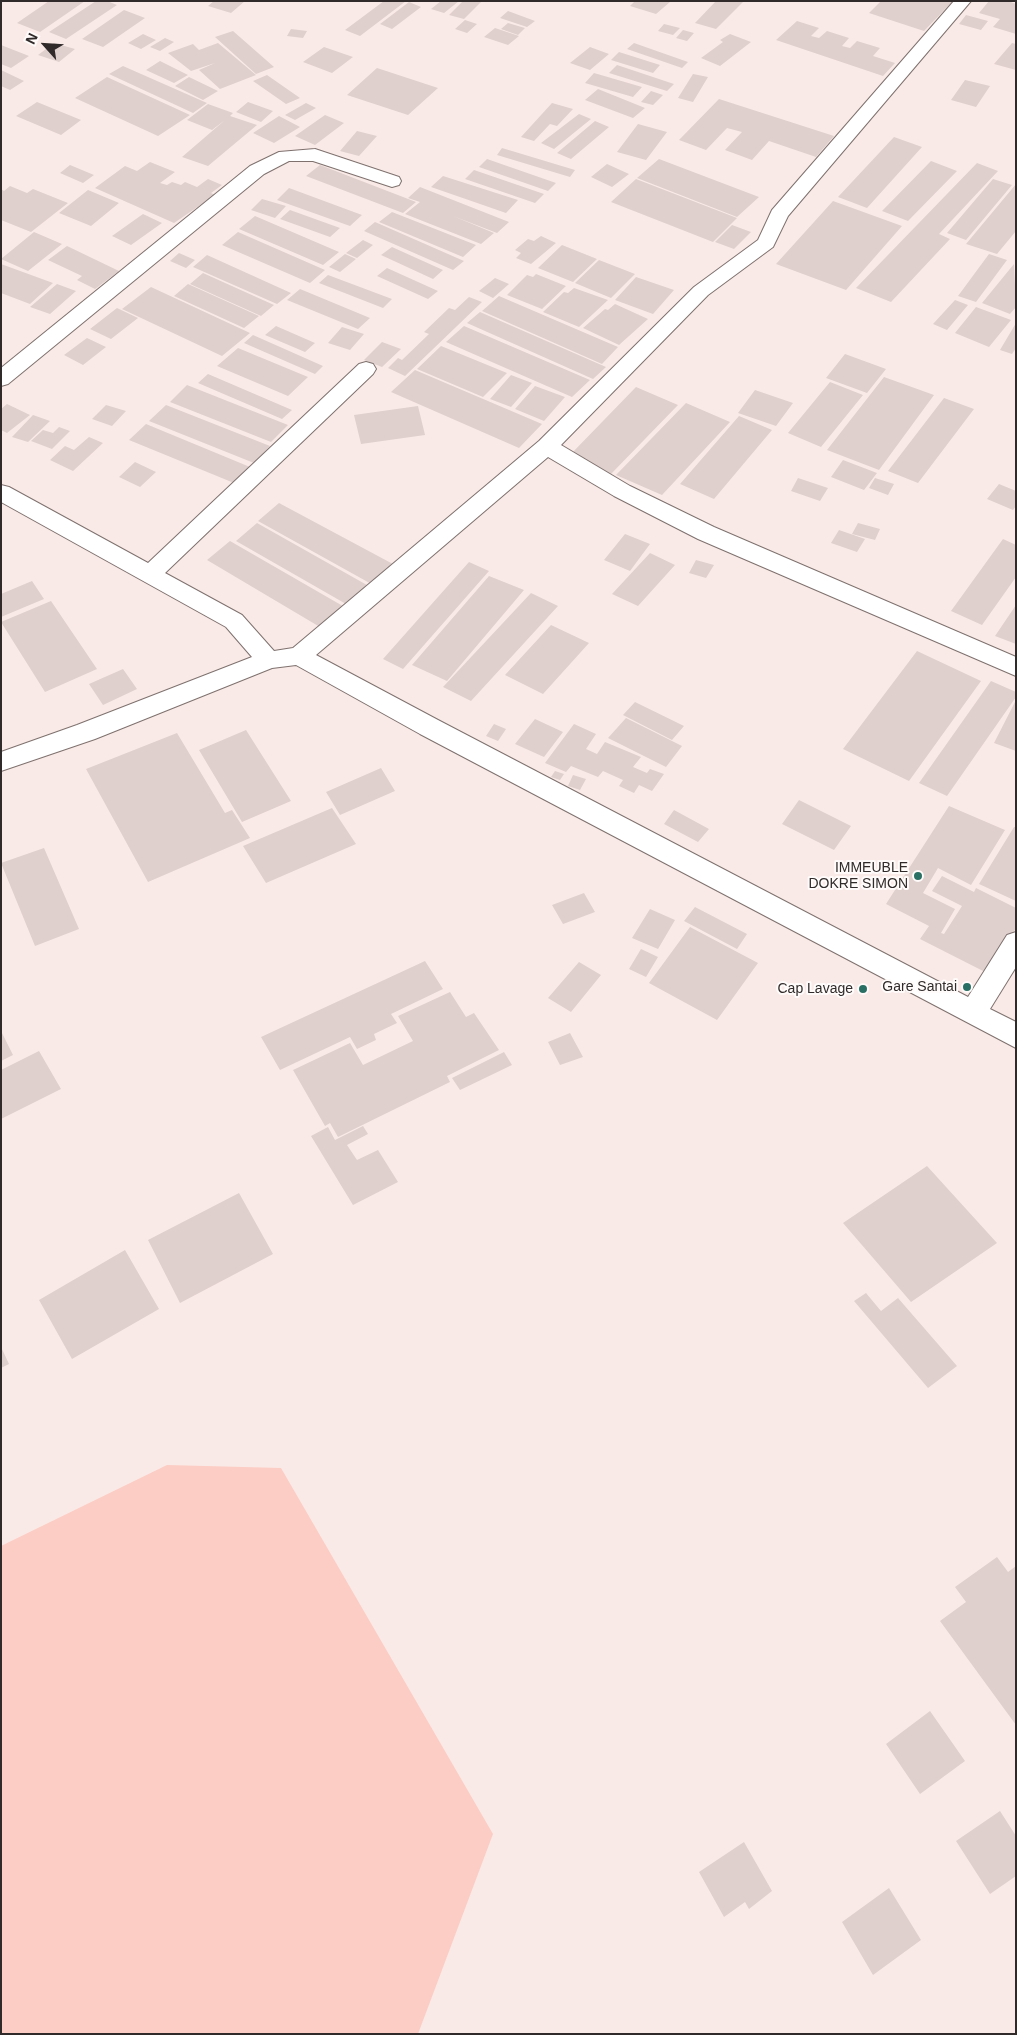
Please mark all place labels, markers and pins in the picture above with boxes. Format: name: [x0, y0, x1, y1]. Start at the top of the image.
place label: IMMEUBLE DOKRE SIMON: [808, 860, 908, 892]
marker: IMMEUBLE DOKRE SIMON: [912, 870, 924, 882]
place label: Gare Santai: [882, 979, 957, 995]
place label: Cap Lavage: [777, 981, 853, 997]
marker: Gare Santai: [961, 981, 973, 993]
marker: Cap Lavage: [857, 983, 869, 995]

